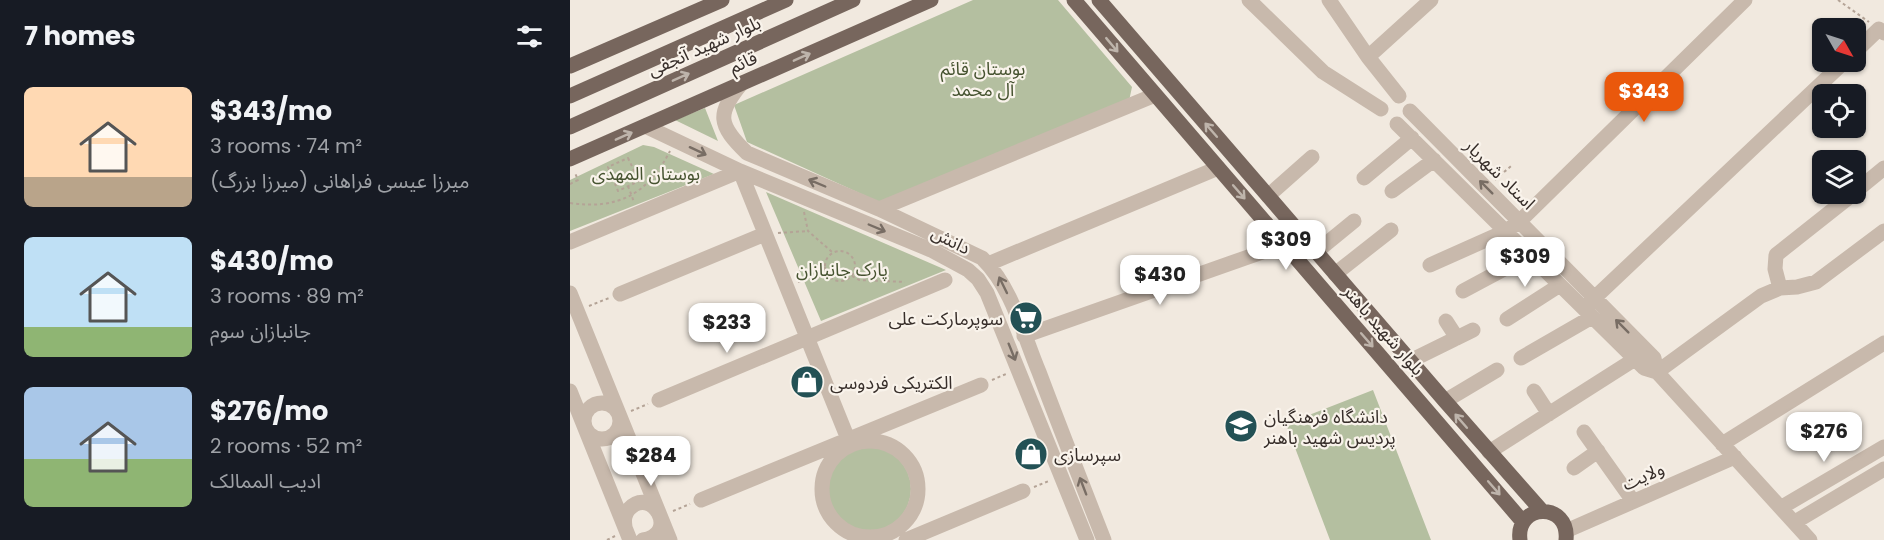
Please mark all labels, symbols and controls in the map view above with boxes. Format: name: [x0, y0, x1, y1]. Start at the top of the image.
street label: بلوار شهید آنجفی: [643, 10, 765, 82]
text: 7 homes: [24, 18, 136, 54]
north arrow: [1812, 18, 1866, 72]
map controls: [1812, 18, 1866, 204]
icon: filters: [513, 20, 546, 53]
one-way arrow: [1105, 37, 1119, 52]
street label: قائم: [725, 45, 761, 80]
one-way arrow: [792, 51, 811, 62]
park label: بوستان قائم آل محمد: [941, 56, 1025, 102]
one-way arrow: [671, 71, 689, 82]
pin: $343: [1608, 72, 1680, 123]
text: $343: [1619, 77, 1669, 105]
button: locate: [1812, 84, 1866, 138]
text: $343/mo: [210, 93, 332, 129]
icon: home: [72, 111, 144, 183]
one-way arrow: [1204, 122, 1218, 137]
one-way arrow: [614, 129, 632, 141]
text: 3 rooms · 74 m²: [210, 132, 362, 160]
street label: استاد شهریار: [1458, 132, 1541, 215]
one-way arrow: [688, 146, 706, 157]
button: layers: [1812, 150, 1866, 204]
park label: بوستان المهدی: [592, 161, 700, 186]
text: میرزا عیسی فراهانی (میرزا بزرگ): [210, 167, 470, 195]
one-way arrow: [808, 177, 827, 188]
one-way arrow: [1478, 180, 1493, 195]
one-way arrow: [1232, 184, 1246, 199]
street label: دانش: [927, 220, 975, 260]
pin: $309: [1250, 220, 1322, 271]
one-way arrow: [867, 223, 886, 234]
text: $309: [1261, 225, 1311, 253]
pin: $309: [1489, 237, 1561, 288]
text: $309: [1500, 242, 1550, 270]
text: $430/mo: [210, 243, 333, 279]
pin: $430: [1124, 255, 1196, 306]
park label: پارک جانبازان: [796, 257, 888, 282]
text: $430: [1134, 260, 1186, 288]
icon: home: [72, 261, 144, 333]
one-way arrow: [996, 276, 1008, 294]
street label: بلوار شهید باهنر: [1337, 279, 1430, 381]
text: 3 rooms · 89 m²: [210, 282, 364, 310]
supermarket icon: سوپرمارکت علی: [1008, 300, 1044, 336]
pin: $233: [691, 303, 763, 354]
place label: سوپرمارکت علی: [888, 306, 1003, 331]
text: $233: [703, 308, 751, 336]
text: جانبازان سوم: [210, 317, 311, 345]
one-way arrow: [1615, 319, 1630, 334]
one-way arrow: [1360, 332, 1374, 347]
one-way arrow: [1007, 343, 1018, 361]
shop icon: الکتریکی فردوسی: [789, 364, 825, 400]
place label: الکتریکی فردوسی: [830, 370, 953, 395]
text: $276/mo: [210, 393, 328, 429]
place label: دانشگاه فرهنگیان پردیس شهید باهنر: [1263, 404, 1396, 450]
school or university icon: دانشگاه فرهنگیان پردیس شهید باهنر: [1223, 408, 1259, 444]
icon: home: [72, 411, 144, 483]
pin: $276: [1788, 412, 1860, 463]
one-way arrow: [1454, 413, 1468, 428]
text: $276: [1800, 417, 1848, 445]
text: 2 rooms · 52 m²: [210, 432, 362, 460]
pin: $284: [615, 436, 687, 487]
shop icon: سپرسازی: [1013, 436, 1049, 472]
text: $284: [625, 441, 677, 469]
place label: سپرسازی: [1054, 442, 1121, 467]
street label: ولایت: [1618, 456, 1668, 496]
text: ادیب الممالک: [210, 467, 321, 495]
one-way arrow: [1077, 477, 1088, 495]
one-way arrow: [1487, 480, 1500, 496]

